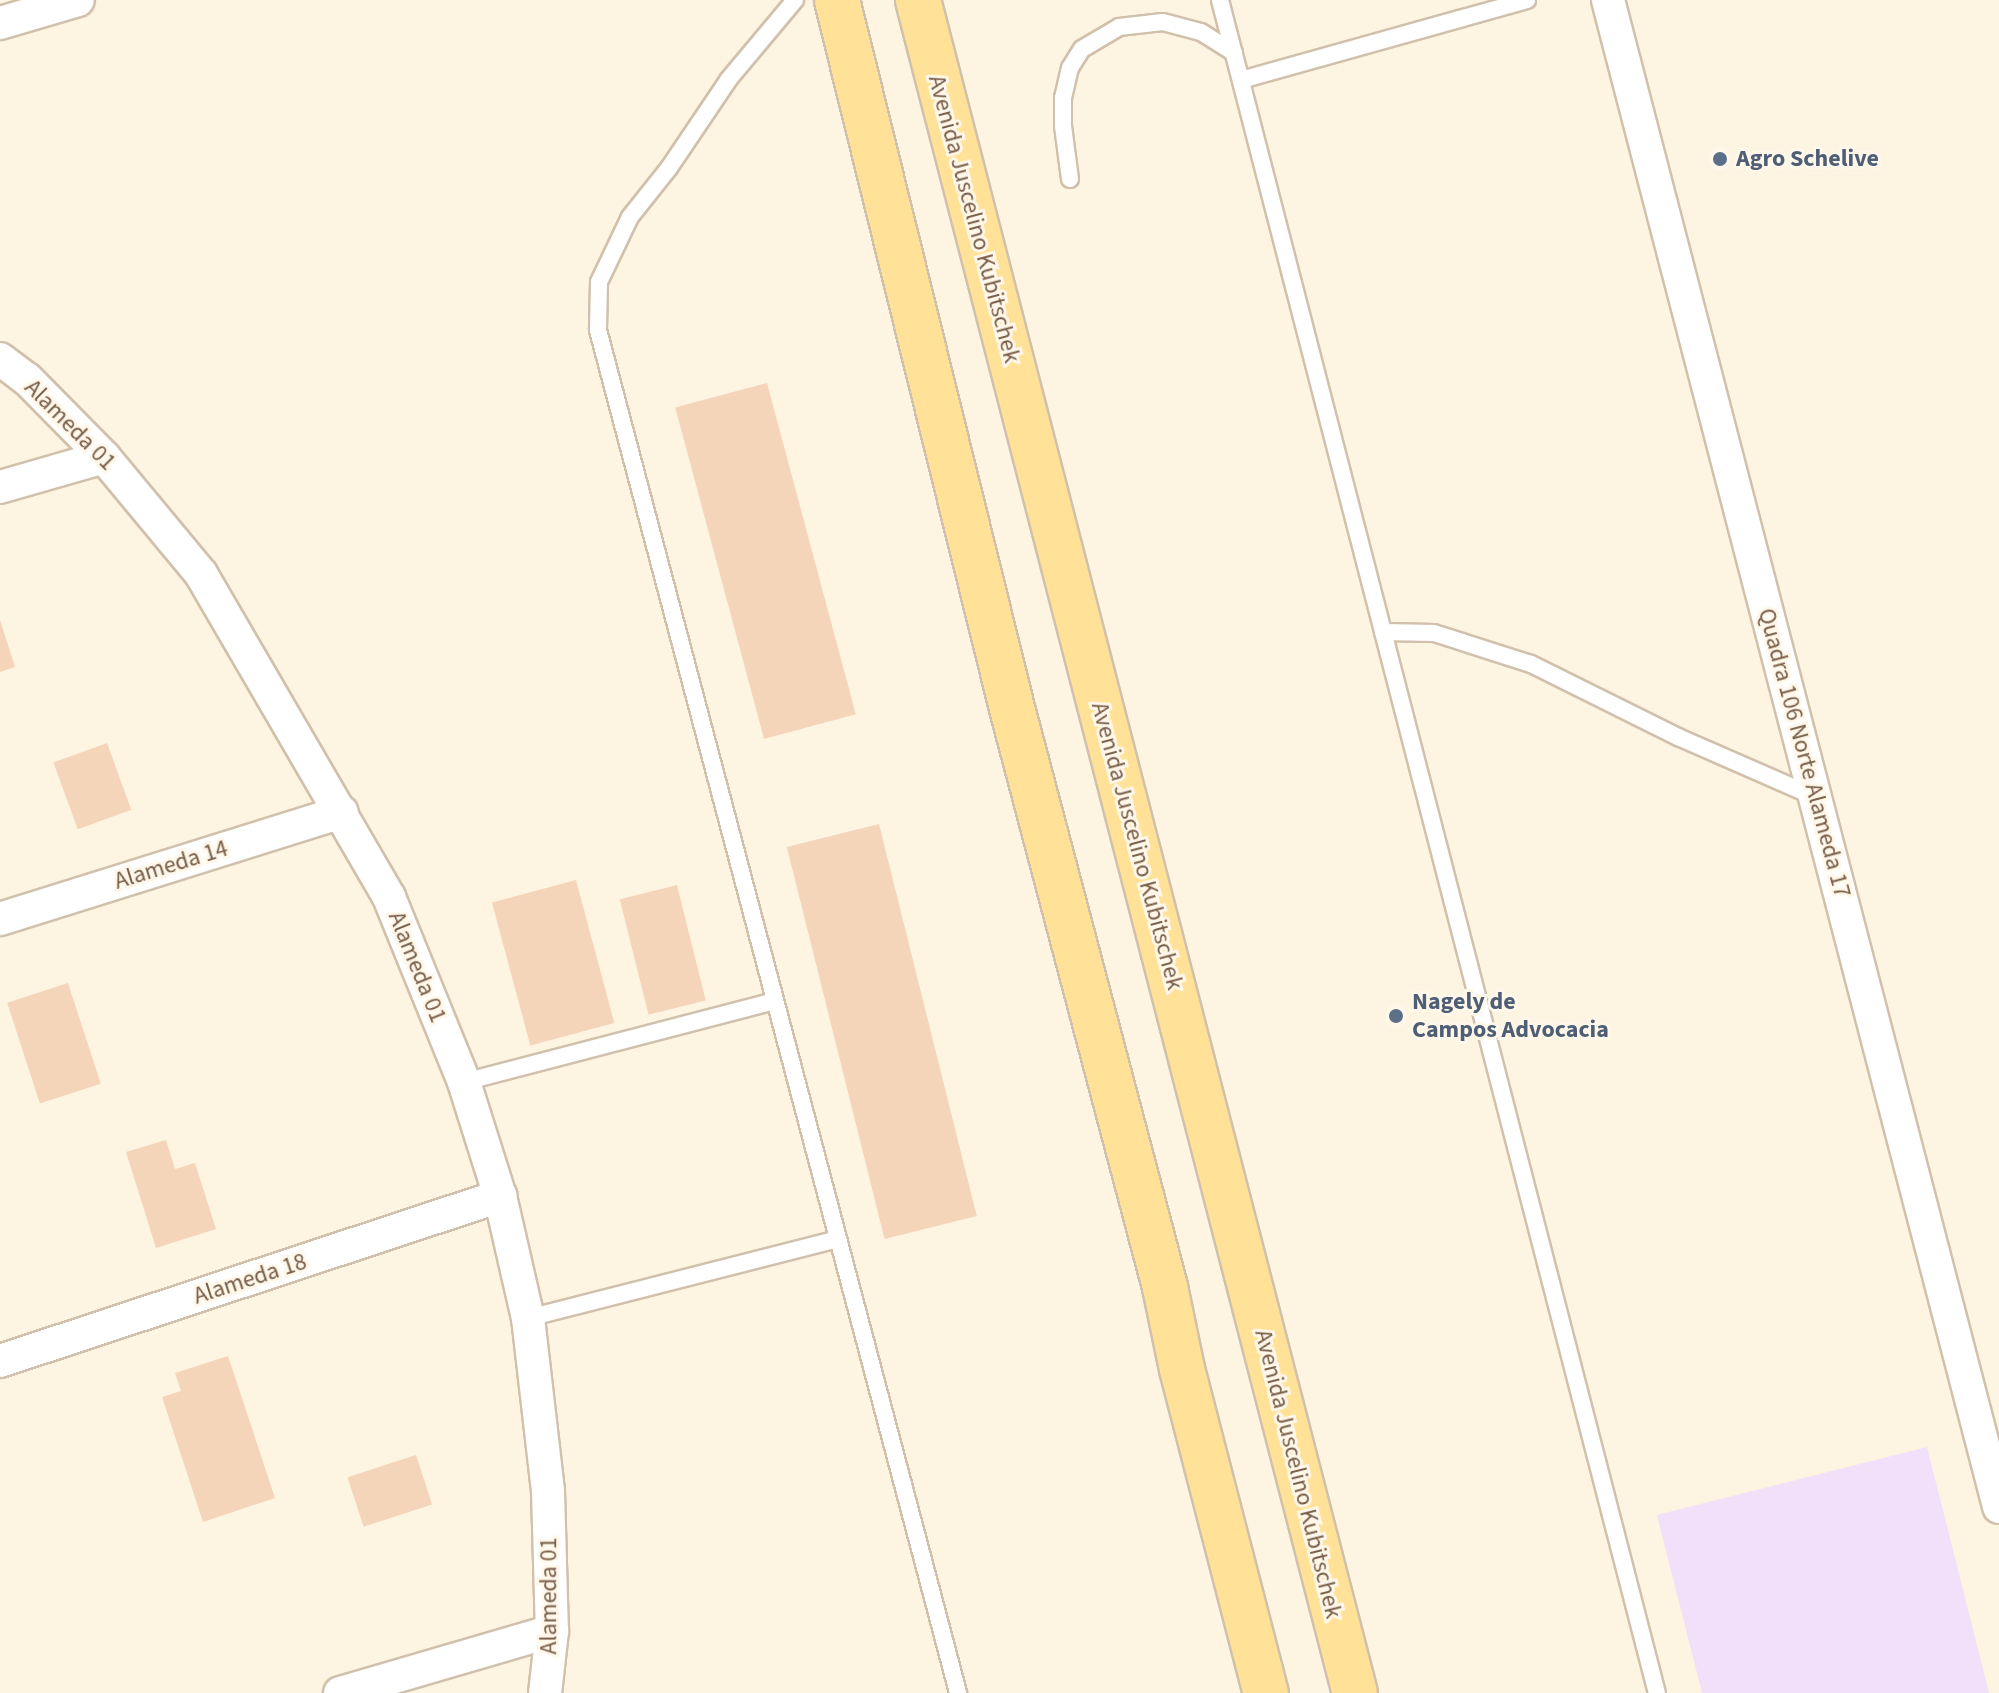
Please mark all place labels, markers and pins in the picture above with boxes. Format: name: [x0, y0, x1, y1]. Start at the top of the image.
place label: Agro Schelive: [1736, 145, 1879, 173]
marker: Agro Schelive: [1711, 150, 1729, 168]
place label: Nagely de Campos Advocacia: [1412, 988, 1609, 1044]
marker: Nagely de Campos Advocacia: [1387, 1007, 1405, 1025]

